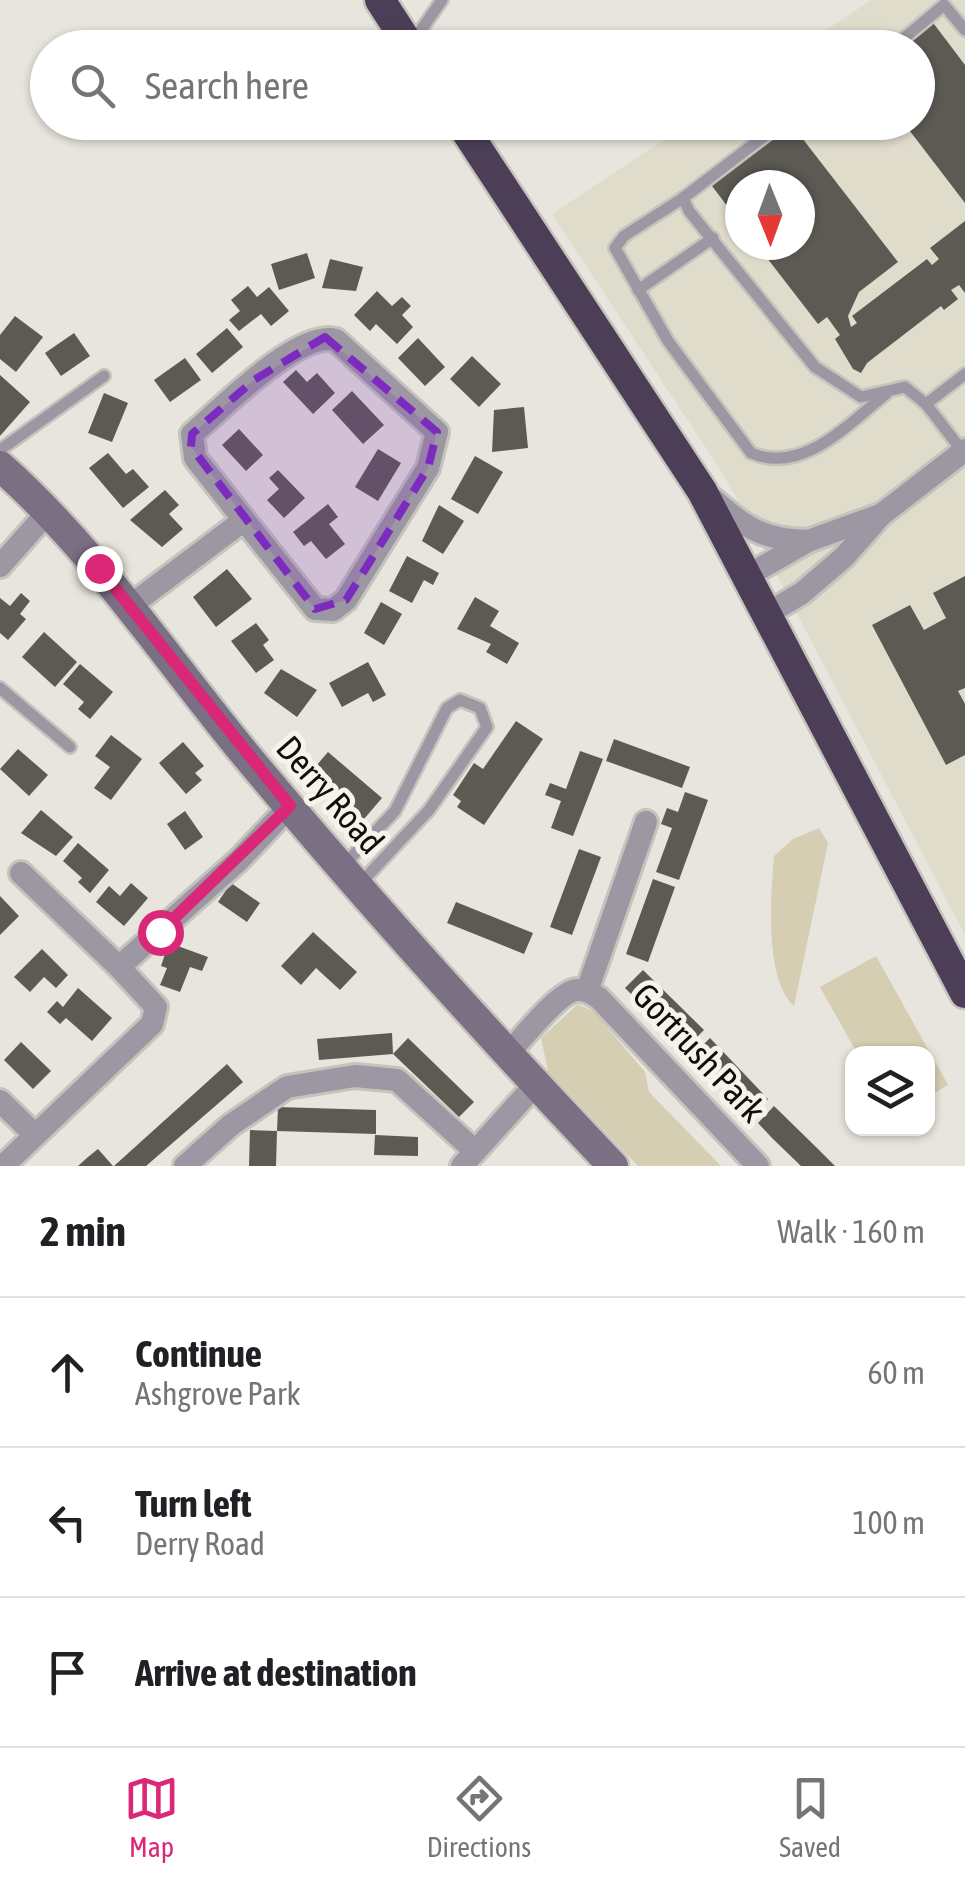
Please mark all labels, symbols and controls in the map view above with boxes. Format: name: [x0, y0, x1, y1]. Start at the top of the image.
search box: [30, 30, 935, 140]
icon: search: [65, 58, 120, 113]
text: Search here: [145, 64, 309, 107]
north arrow: [725, 170, 815, 260]
route end: [77, 546, 123, 592]
street label: Derry Road: [269, 728, 392, 861]
route start: [138, 910, 184, 956]
street label: Gortrush Park: [625, 975, 774, 1130]
map controls: [845, 1046, 935, 1136]
button: layers: [845, 1046, 935, 1136]
text: 2 min: [40, 1207, 126, 1255]
text: Walk · 160 m: [777, 1213, 925, 1250]
text: Continue: [135, 1332, 262, 1375]
icon: ahead: [40, 1345, 95, 1400]
text: 60 m: [867, 1354, 925, 1391]
text: Ashgrove Park: [135, 1375, 301, 1412]
text: Turn left: [135, 1482, 251, 1525]
icon: left: [40, 1495, 95, 1550]
text: 100 m: [852, 1504, 925, 1541]
text: Derry Road: [135, 1525, 265, 1562]
icon: arrive: [40, 1645, 95, 1700]
text: Arrive at destination: [135, 1651, 417, 1694]
tab: Map: [124, 1771, 179, 1863]
tab: Directions: [427, 1771, 531, 1863]
tab: Saved: [779, 1771, 841, 1863]

